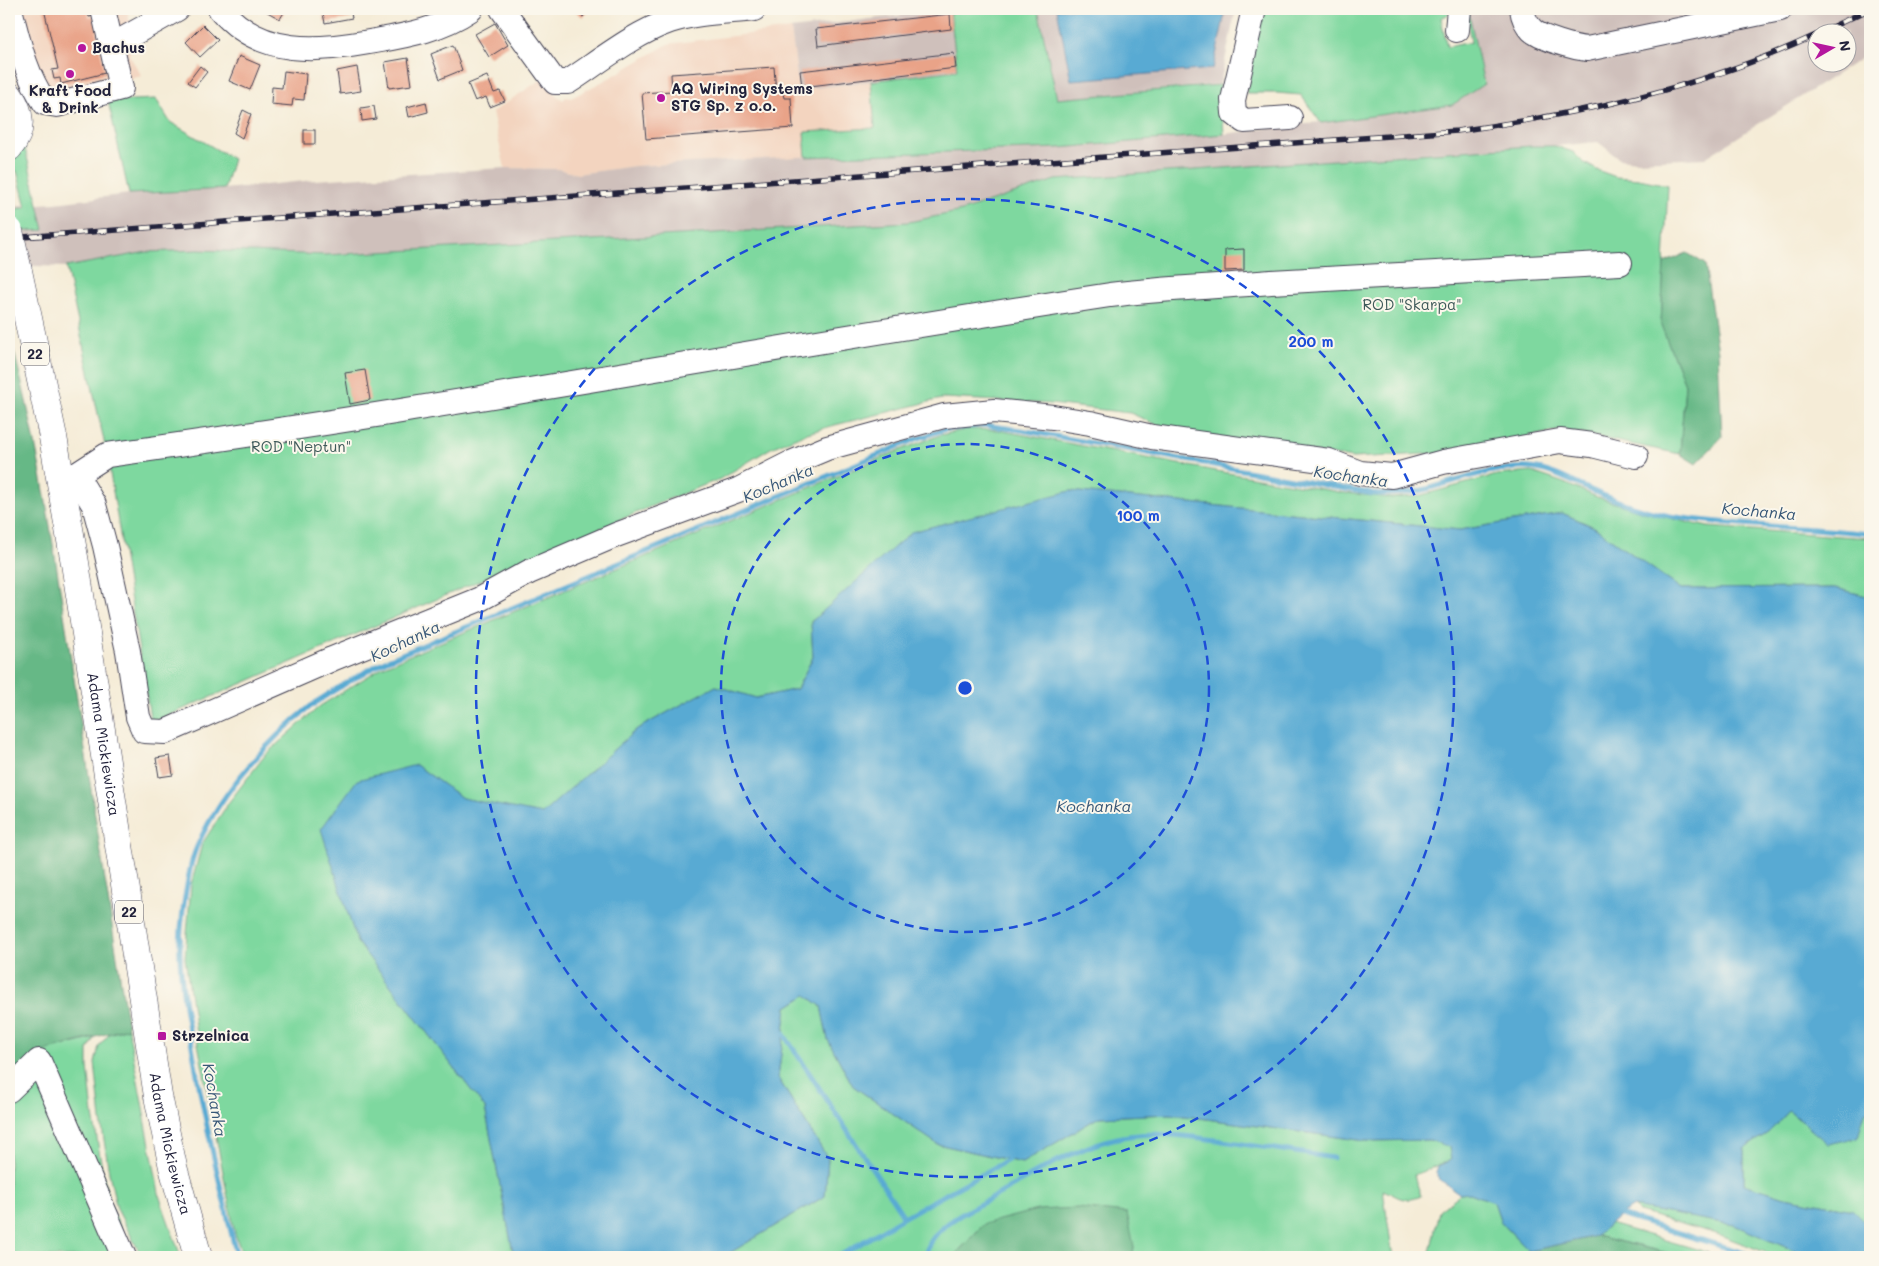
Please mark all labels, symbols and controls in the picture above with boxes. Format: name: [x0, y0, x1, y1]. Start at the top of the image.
north arrow: [1806, 22, 1856, 72]
place label: Bachus: [92, 37, 145, 57]
text: N: [1835, 39, 1856, 53]
marker: Bachus: [76, 42, 88, 54]
marker: Kraft Food & Drink: [64, 68, 76, 80]
place label: AQ Wiring Systems STG Sp. z o.o.: [671, 78, 813, 115]
place label: Kraft Food & Drink: [29, 80, 112, 117]
marker: AQ Wiring Systems STG Sp. z o.o.: [655, 92, 667, 104]
park label: ROD "Skarpa": [1362, 294, 1462, 314]
text: 200 m: [1289, 331, 1334, 351]
road number: 22: [21, 342, 49, 366]
park label: ROD "Neptun": [251, 436, 351, 456]
water label: Kochanka: [739, 458, 816, 507]
water label: Kochanka: [1313, 460, 1390, 491]
water label: Kochanka: [1721, 497, 1797, 524]
text: 100 m: [1116, 505, 1160, 525]
water label: Kochanka: [366, 615, 443, 666]
street label: Adama Mickiewicza: [83, 671, 125, 817]
centre of rings: [956, 679, 974, 697]
water label: Kochanka: [1057, 795, 1131, 816]
road number: 22: [115, 900, 143, 924]
place label: Strzelnica: [172, 1025, 249, 1045]
marker: Strzelnica: [156, 1030, 168, 1042]
water label: Kochanka: [199, 1061, 232, 1139]
street label: Adama Mickiewicza: [145, 1071, 197, 1217]

